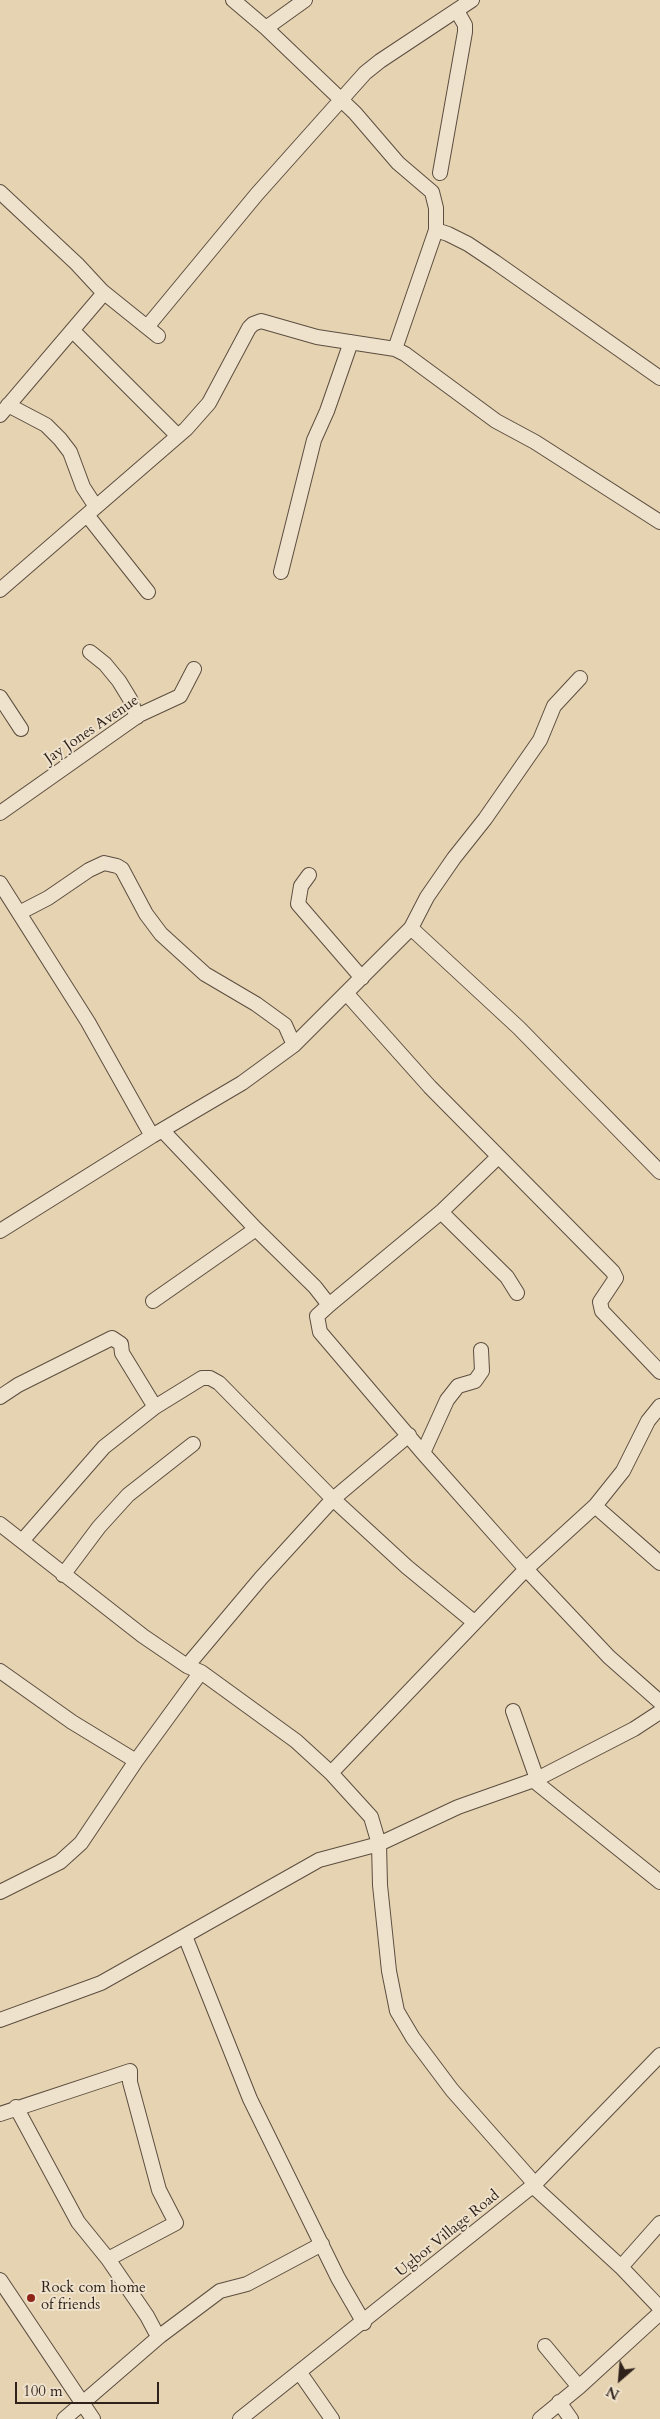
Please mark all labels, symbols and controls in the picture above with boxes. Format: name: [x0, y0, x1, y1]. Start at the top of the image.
street label: Jay Jones Avenue: [41, 692, 143, 768]
street label: Ugbor Village Road: [393, 2187, 503, 2281]
place label: Rock com home of friends: [41, 2280, 146, 2315]
marker: Rock com home of friends: [25, 2292, 37, 2304]
north arrow: [595, 2354, 645, 2404]
scale bar: [18, 2372, 161, 2404]
text: 100 m: [23, 2381, 63, 2401]
text: N: [603, 2382, 623, 2404]

